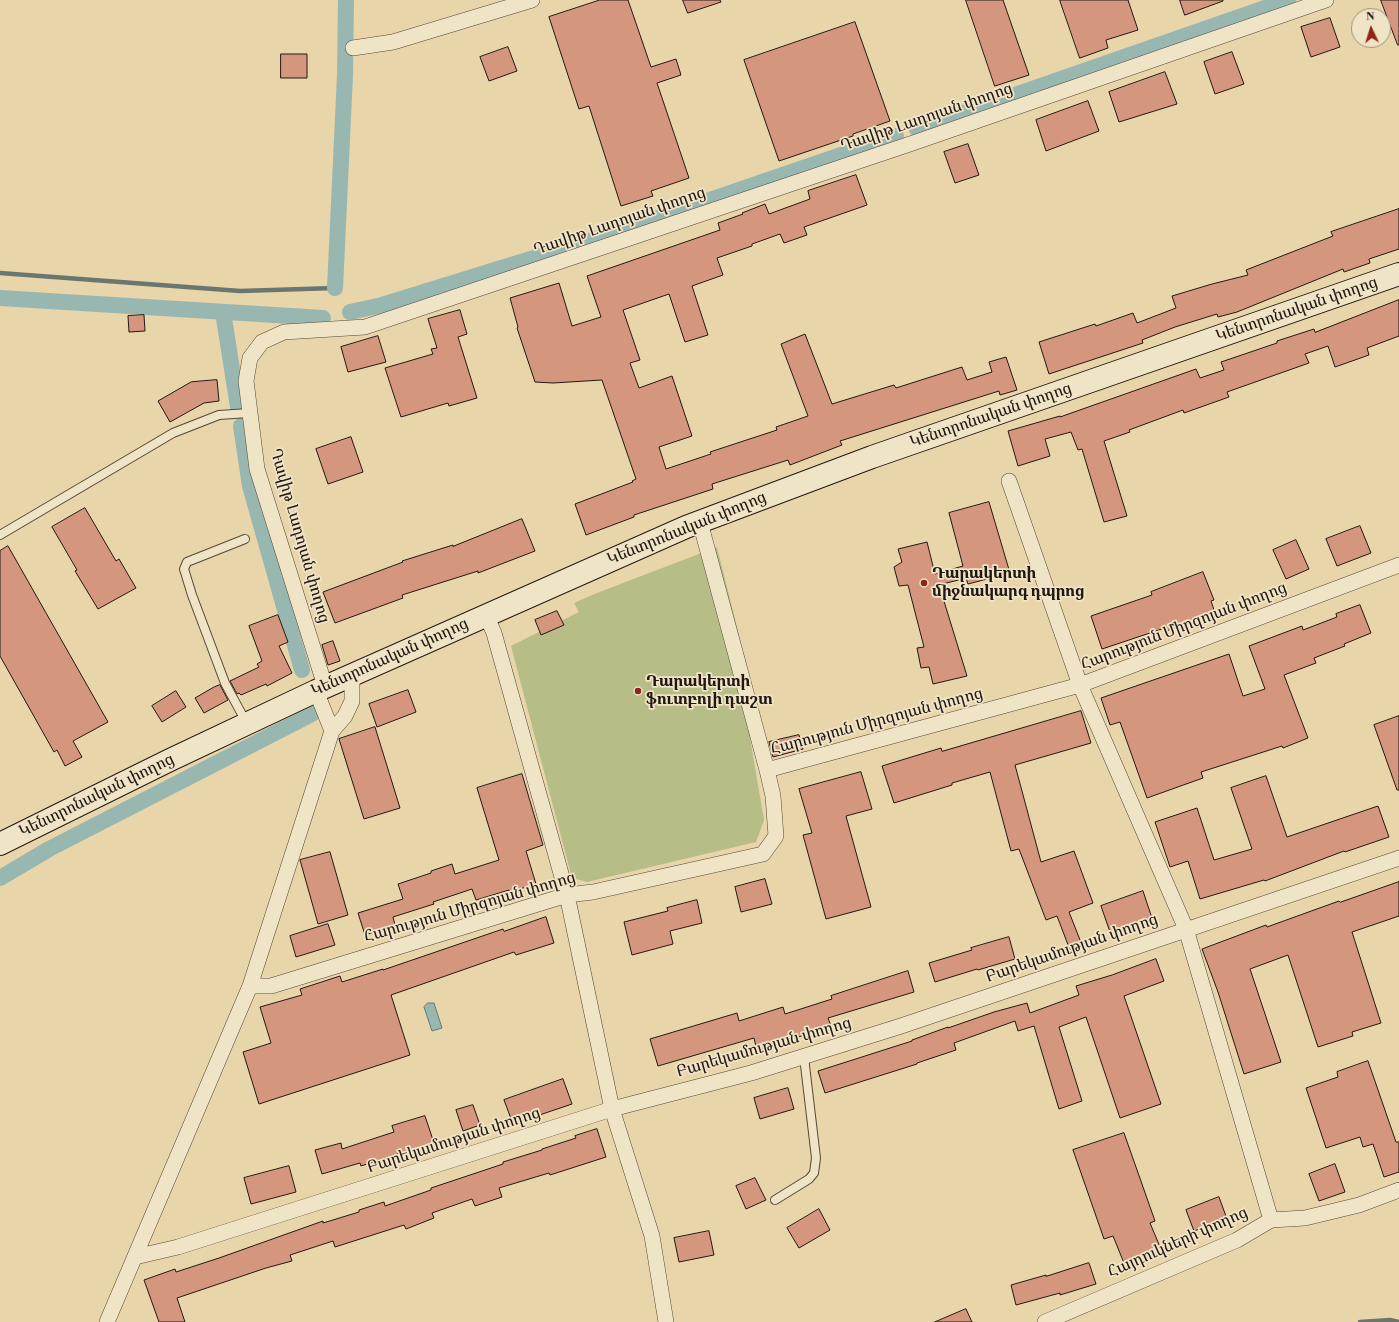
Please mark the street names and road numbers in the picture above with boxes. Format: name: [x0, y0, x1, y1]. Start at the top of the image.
street label: Դավիթ Լադոյան փողոց: [838, 80, 1016, 156]
street label: Դավիթ Լադոյան փողոց: [531, 184, 709, 260]
street label: Կենտրոնական փողոց: [1214, 273, 1380, 347]
street label: Կենտրոնական փողոց: [908, 379, 1074, 453]
street label: Դավիթ Լադոյան փողոց: [265, 447, 333, 625]
street label: Կենտրոնական փողոց: [605, 488, 769, 570]
street label: Հարություն Միրզոյան փողոց: [1078, 579, 1290, 675]
street label: Կենտրոնական փողոց: [308, 615, 472, 701]
street label: Հարություն Միրզոյան փողոց: [769, 684, 985, 760]
street label: Կենտրոնական փողոց: [16, 750, 178, 842]
street label: Հարություն Միրզոյան փողոց: [362, 869, 578, 947]
street label: Բարեկամության փողոց: [983, 910, 1161, 988]
street label: Բարեկամության փողոց: [674, 1014, 854, 1082]
street label: Բարեկամության փողոց: [365, 1104, 543, 1178]
street label: Հայդուկների փողոց: [1105, 1203, 1251, 1283]

